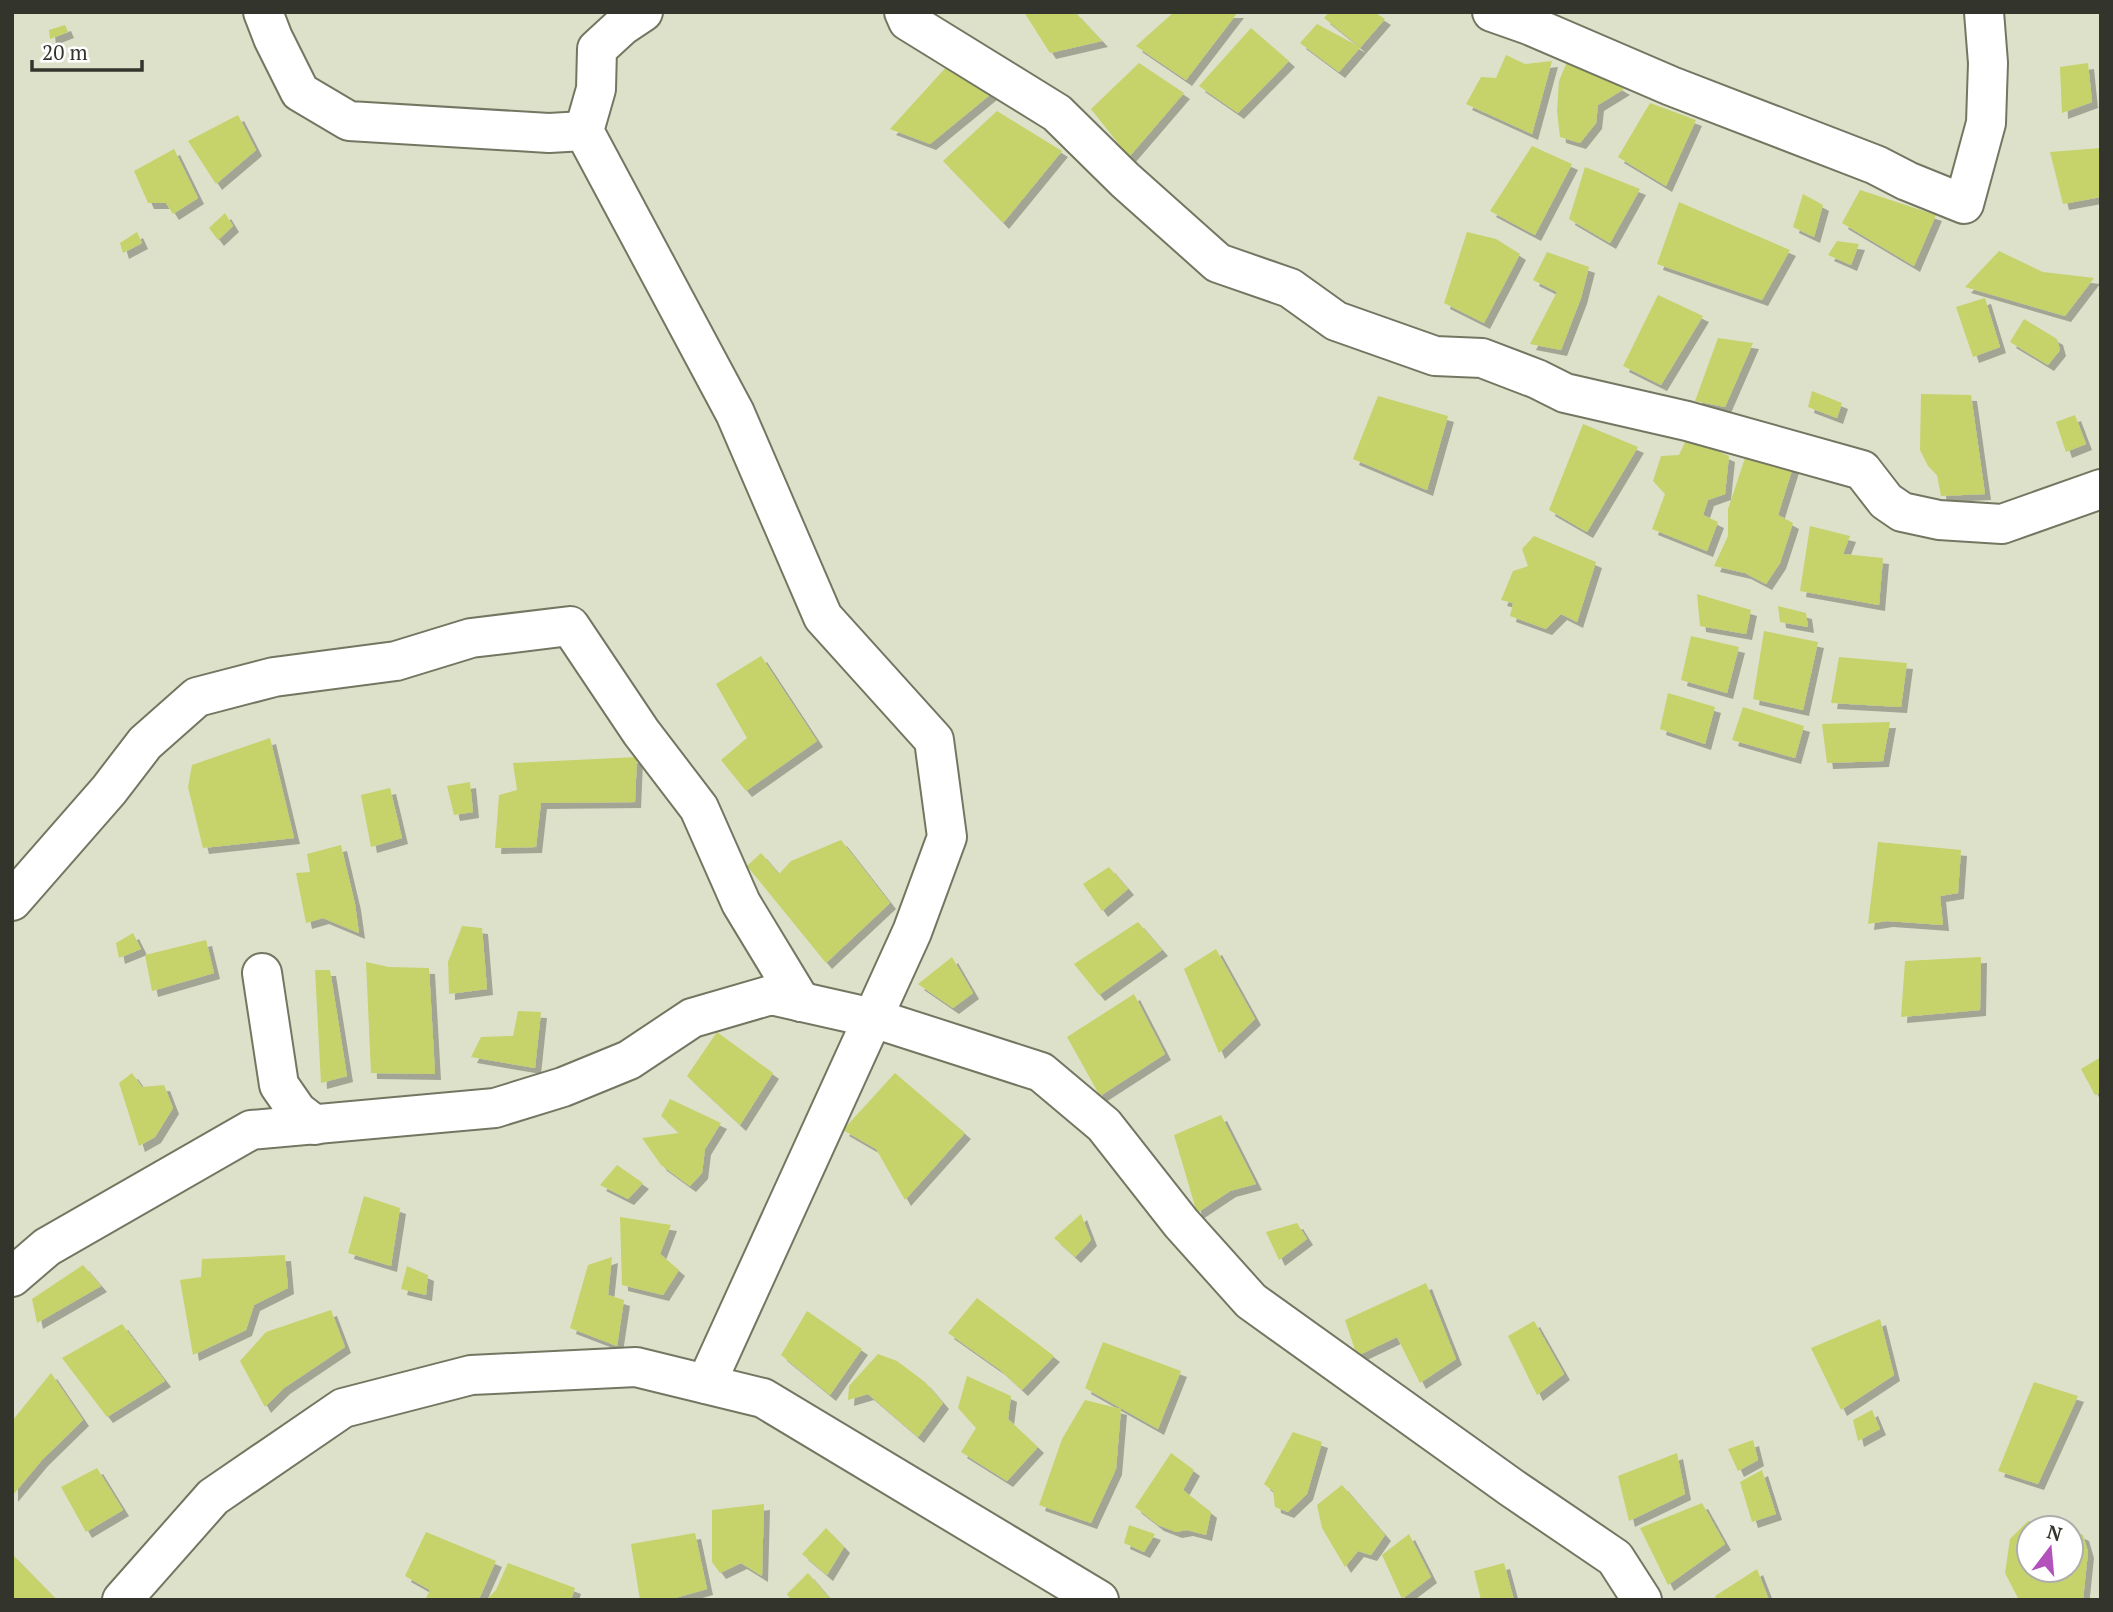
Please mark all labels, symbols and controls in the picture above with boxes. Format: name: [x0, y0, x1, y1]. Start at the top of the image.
scale bar: [32, 28, 142, 72]
text: 20 m: [42, 38, 88, 66]
north arrow: [2015, 1514, 2085, 1584]
text: N: [2044, 1518, 2066, 1546]

